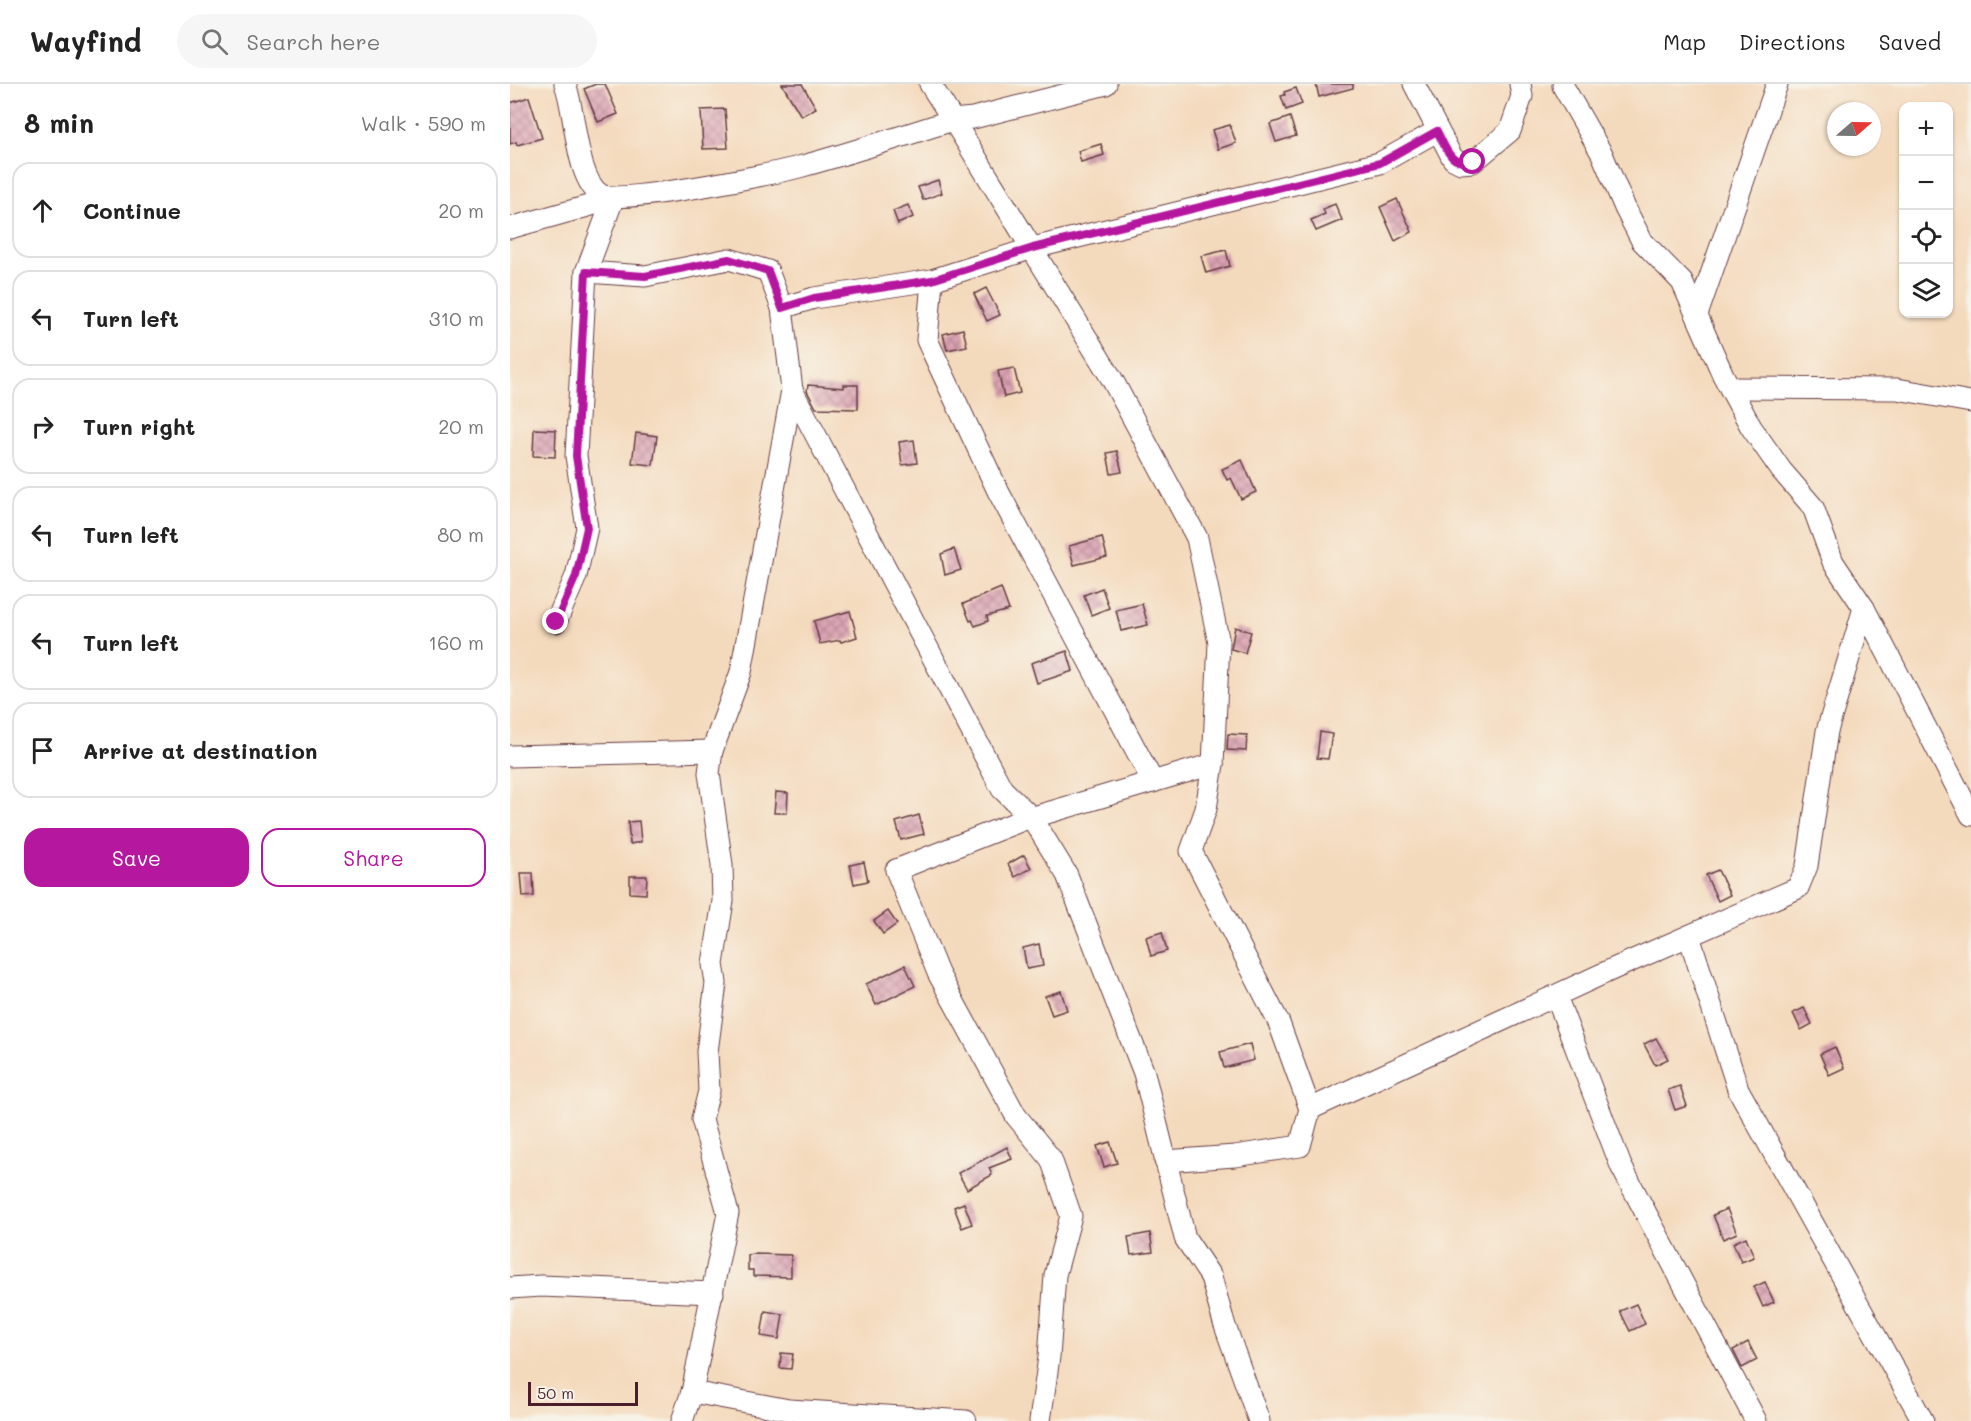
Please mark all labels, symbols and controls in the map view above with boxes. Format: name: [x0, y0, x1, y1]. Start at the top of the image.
search box: [177, 14, 597, 68]
text: Wayfind: [30, 23, 141, 59]
icon: search: [198, 25, 231, 58]
text: Search here: [246, 27, 380, 56]
text: Map: [1663, 28, 1706, 55]
text: Directions: [1739, 28, 1846, 55]
text: Saved: [1879, 28, 1941, 55]
north arrow: [1827, 102, 1881, 156]
map controls: [1899, 102, 1953, 318]
button: +: [1899, 102, 1953, 156]
text: 8 min: [24, 106, 94, 140]
text: Walk · 590 m: [361, 110, 486, 136]
route start: [1459, 148, 1485, 174]
button: −: [1899, 156, 1953, 210]
icon: ahead: [26, 194, 59, 227]
text: Continue: [83, 196, 181, 225]
text: 20 m: [438, 197, 484, 223]
button: locate: [1899, 210, 1953, 264]
button: layers: [1899, 264, 1953, 318]
icon: left: [26, 302, 59, 335]
text: Turn left: [83, 304, 179, 333]
text: 310 m: [429, 305, 484, 331]
icon: right: [26, 410, 59, 443]
text: Turn right: [83, 412, 195, 441]
text: 20 m: [438, 413, 484, 439]
icon: left: [26, 518, 59, 551]
text: Turn left: [83, 520, 179, 549]
text: 80 m: [437, 521, 484, 547]
route end: [542, 608, 568, 634]
icon: left: [26, 626, 59, 659]
text: Turn left: [83, 628, 179, 657]
text: 160 m: [428, 629, 484, 655]
icon: arrive: [26, 734, 59, 767]
text: Arrive at destination: [83, 736, 318, 765]
button: Save: [24, 828, 249, 887]
button: Share: [261, 828, 486, 887]
scale bar: [528, 1379, 638, 1406]
text: 50 m: [537, 1382, 574, 1403]

